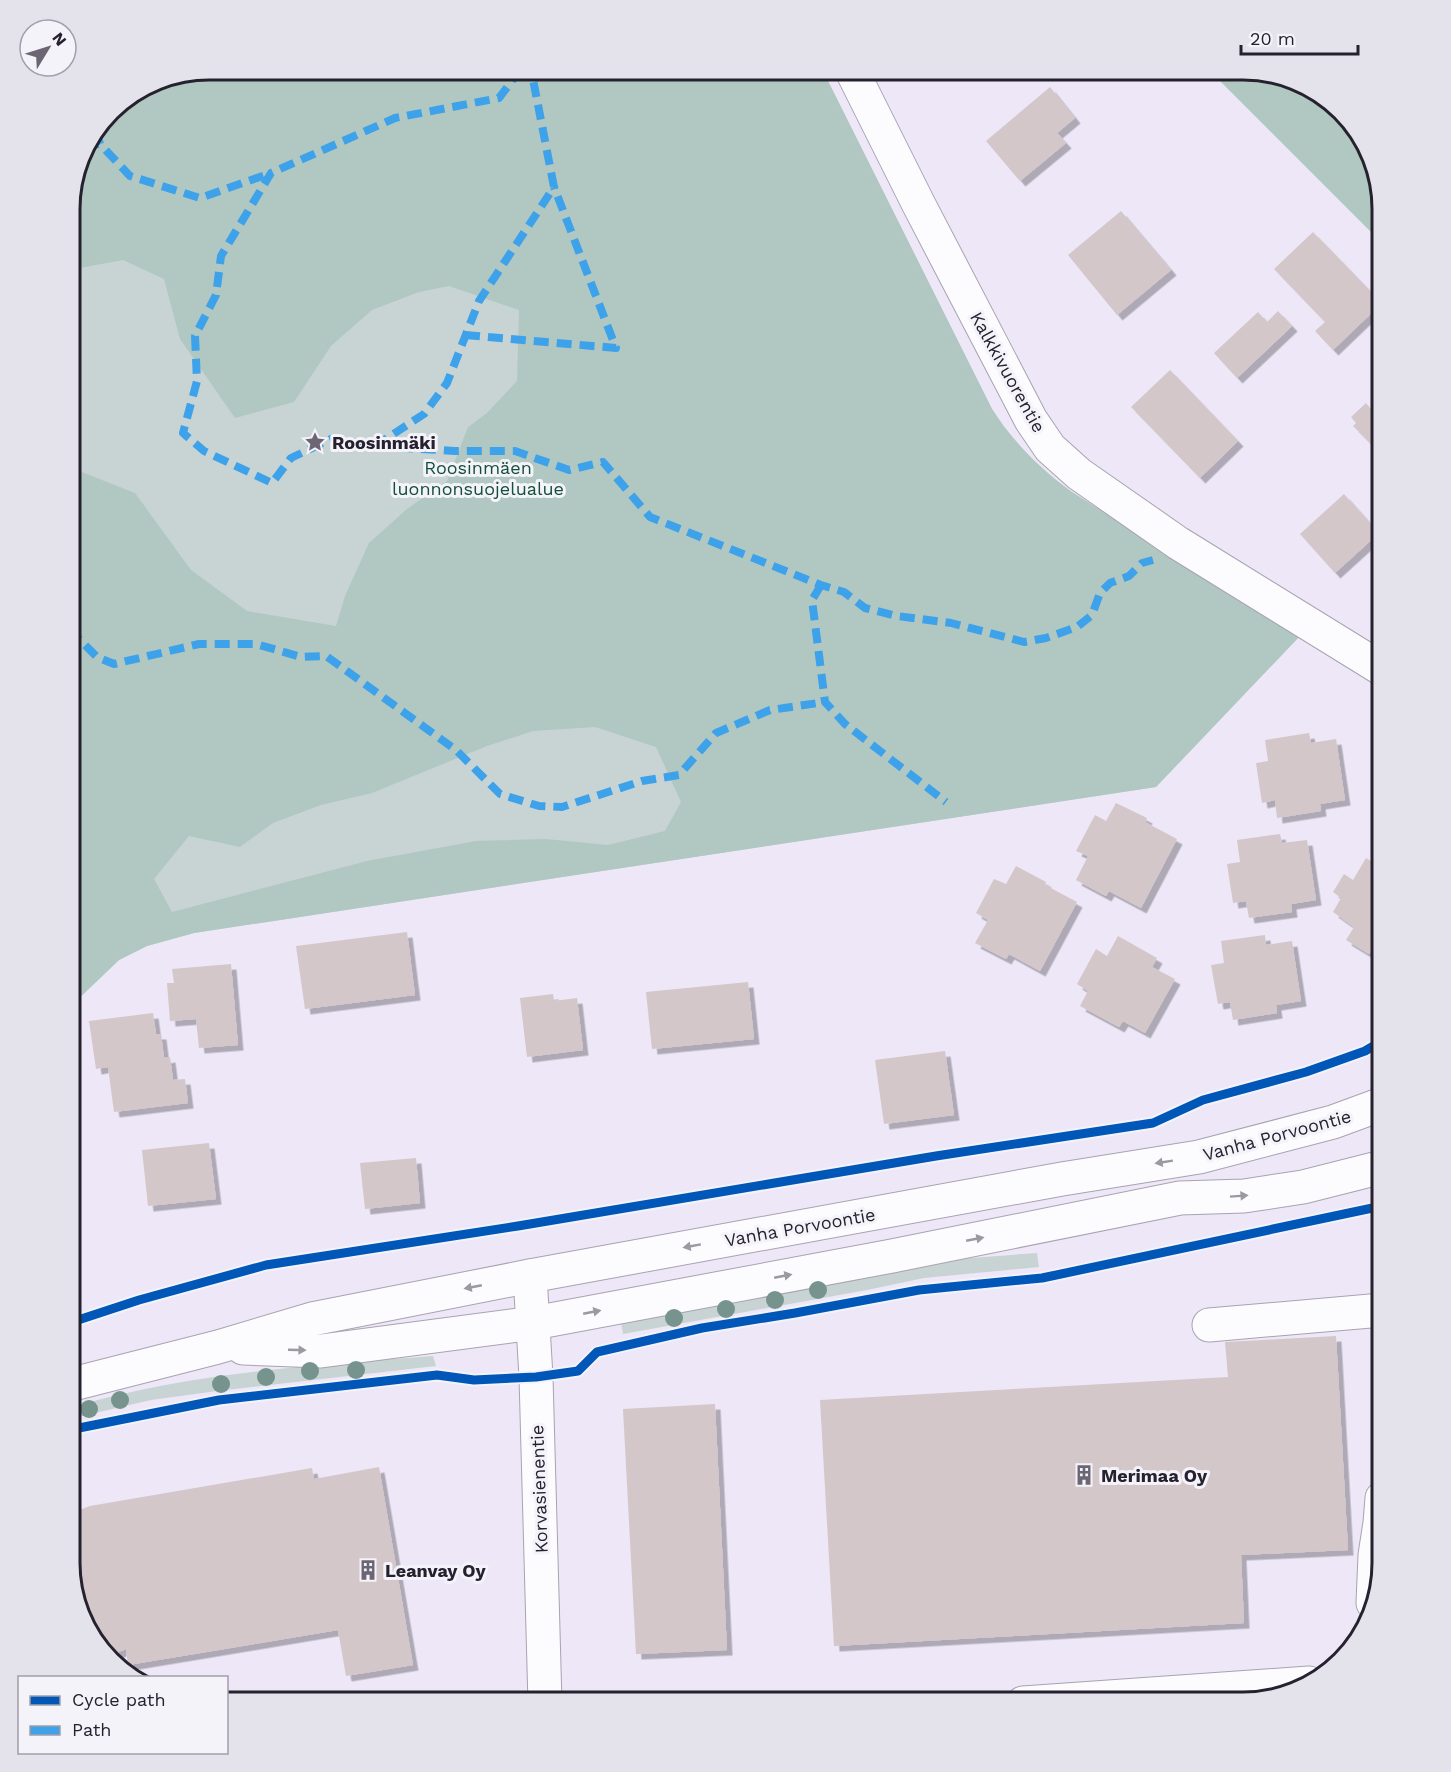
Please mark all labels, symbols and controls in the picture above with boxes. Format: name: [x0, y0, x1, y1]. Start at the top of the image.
north arrow: [18, 18, 78, 78]
scale bar: [1241, 18, 1358, 56]
text: 20 m: [1250, 28, 1295, 49]
text: N: [48, 29, 71, 50]
street label: Kalkkivuorentie: [966, 308, 1050, 436]
place icon: Roosinmäki: [303, 430, 327, 454]
place label: Roosinmäki: [332, 432, 436, 453]
park label: Roosinmäen luonnonsuojelualue: [392, 457, 564, 499]
street label: Vanha Porvoontie: [1201, 1105, 1353, 1165]
one-way arrow: [1154, 1158, 1173, 1167]
one-way arrow: [1229, 1191, 1248, 1200]
street label: Vanha Porvoontie: [723, 1203, 877, 1251]
one-way arrow: [965, 1234, 984, 1243]
one-way arrow: [682, 1242, 701, 1251]
one-way arrow: [774, 1271, 793, 1280]
one-way arrow: [463, 1283, 482, 1292]
one-way arrow: [582, 1307, 601, 1316]
one-way arrow: [288, 1345, 307, 1355]
street label: Korvasienentie: [526, 1424, 552, 1554]
building icon: Merimaa Oy: [1072, 1463, 1096, 1487]
place label: Merimaa Oy: [1101, 1465, 1208, 1486]
building icon: Leanvay Oy: [356, 1558, 380, 1582]
place label: Leanvay Oy: [385, 1560, 486, 1581]
legend: [18, 1676, 228, 1754]
text: Cycle path: [72, 1689, 166, 1710]
text: Path: [72, 1719, 112, 1740]

